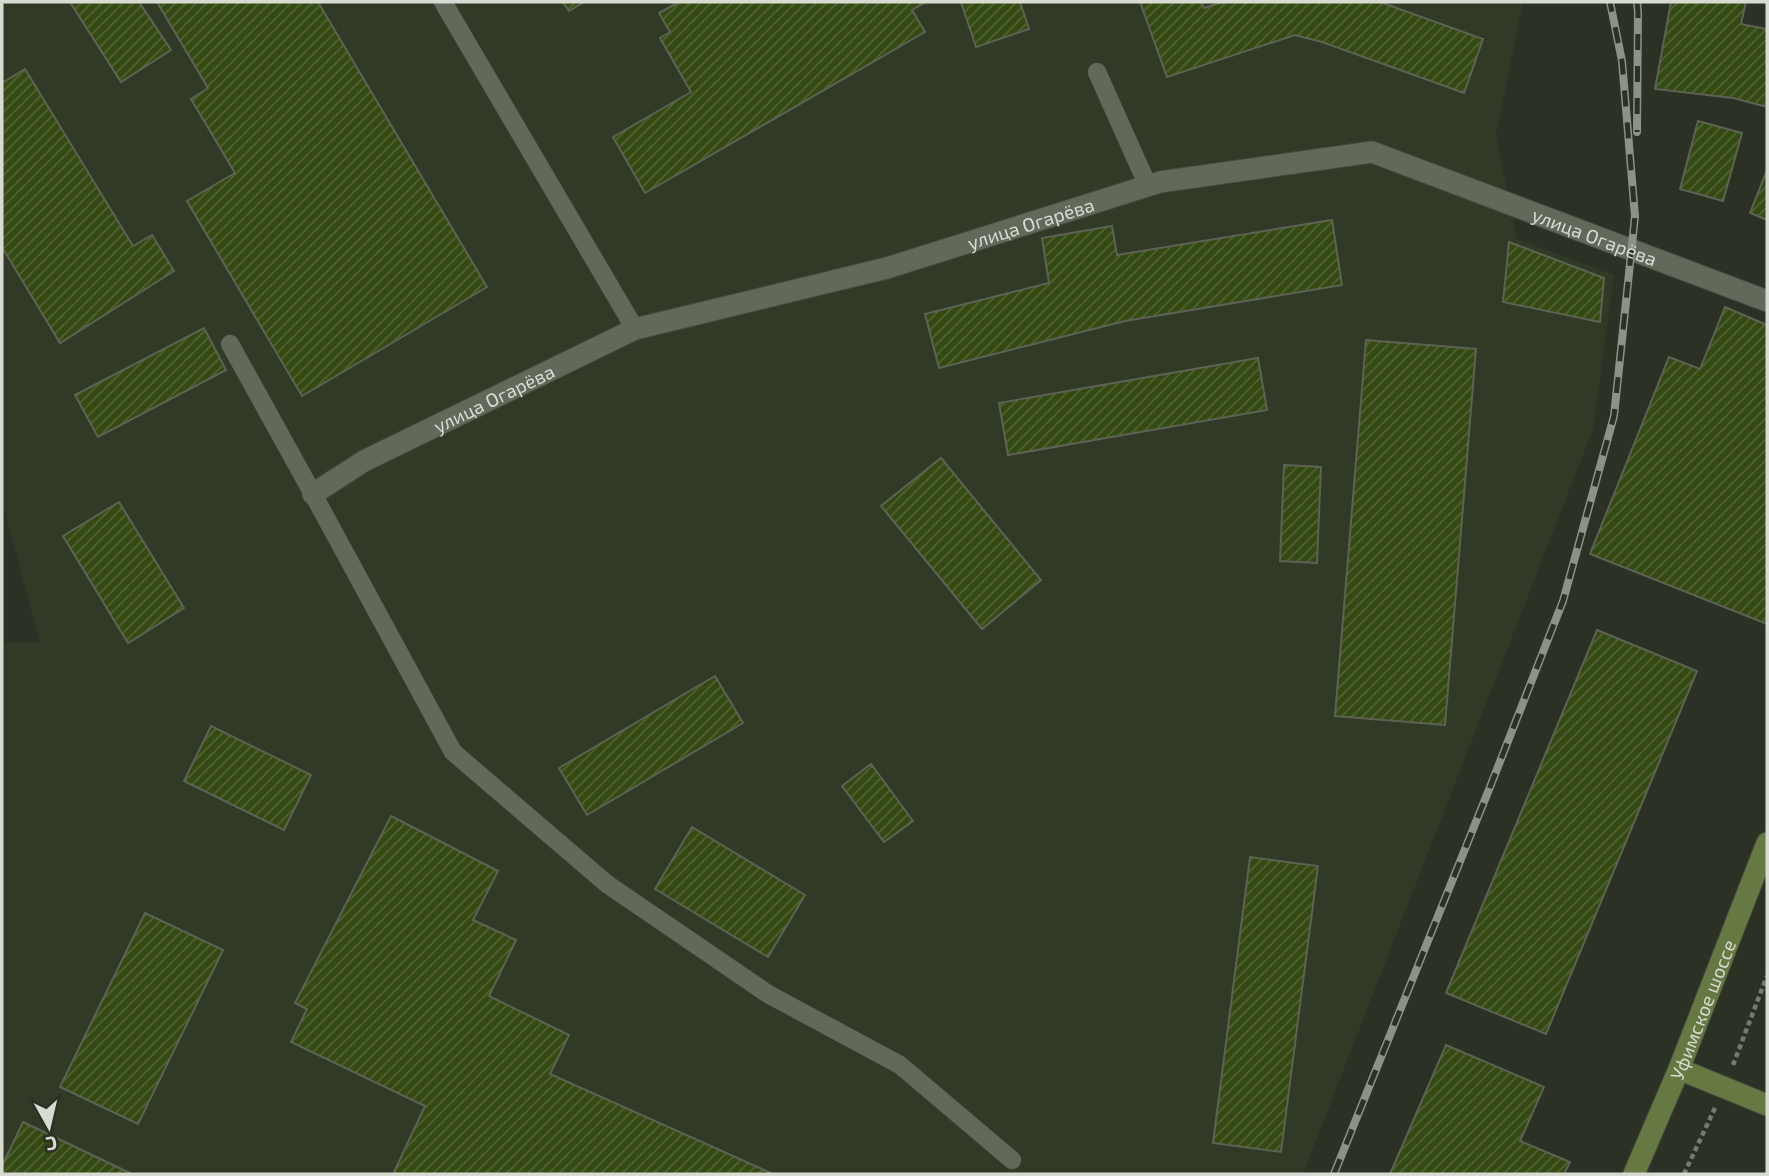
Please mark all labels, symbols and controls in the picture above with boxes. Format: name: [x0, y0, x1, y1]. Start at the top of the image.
street label: улица Огарёва: [964, 192, 1097, 254]
street label: улица Огарёва: [1529, 202, 1661, 270]
street label: улица Огарёва: [429, 359, 558, 438]
street label: Уфимское шоссе: [1664, 936, 1740, 1083]
north arrow: [14, 1092, 84, 1162]
text: С: [44, 1132, 59, 1156]

